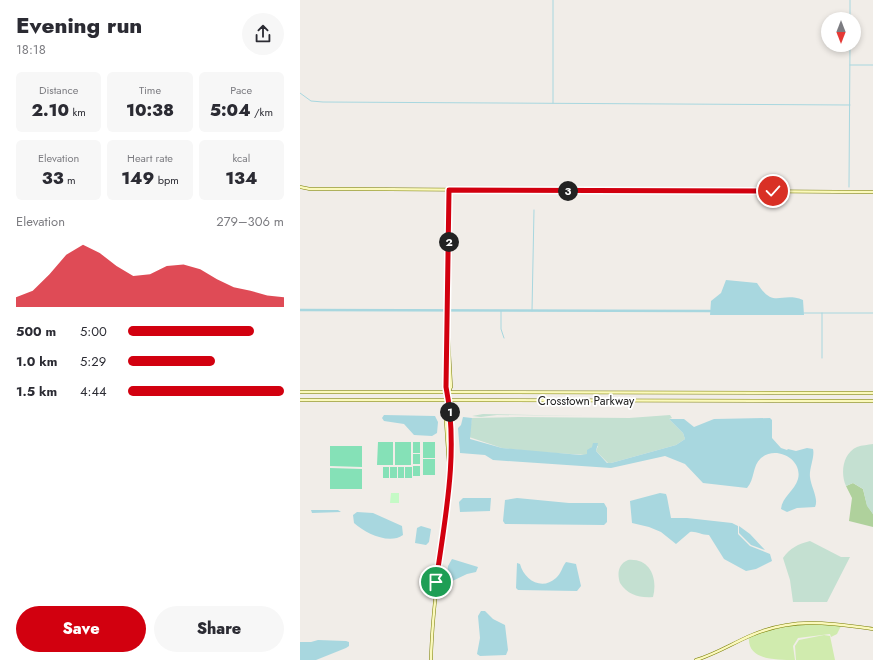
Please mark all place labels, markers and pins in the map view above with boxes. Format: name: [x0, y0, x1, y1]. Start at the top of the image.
pin: [756, 174, 790, 208]
pin: 3: [558, 181, 578, 201]
pin: 2: [439, 232, 459, 252]
pin: 1: [440, 402, 460, 422]
pin: [419, 565, 453, 599]

